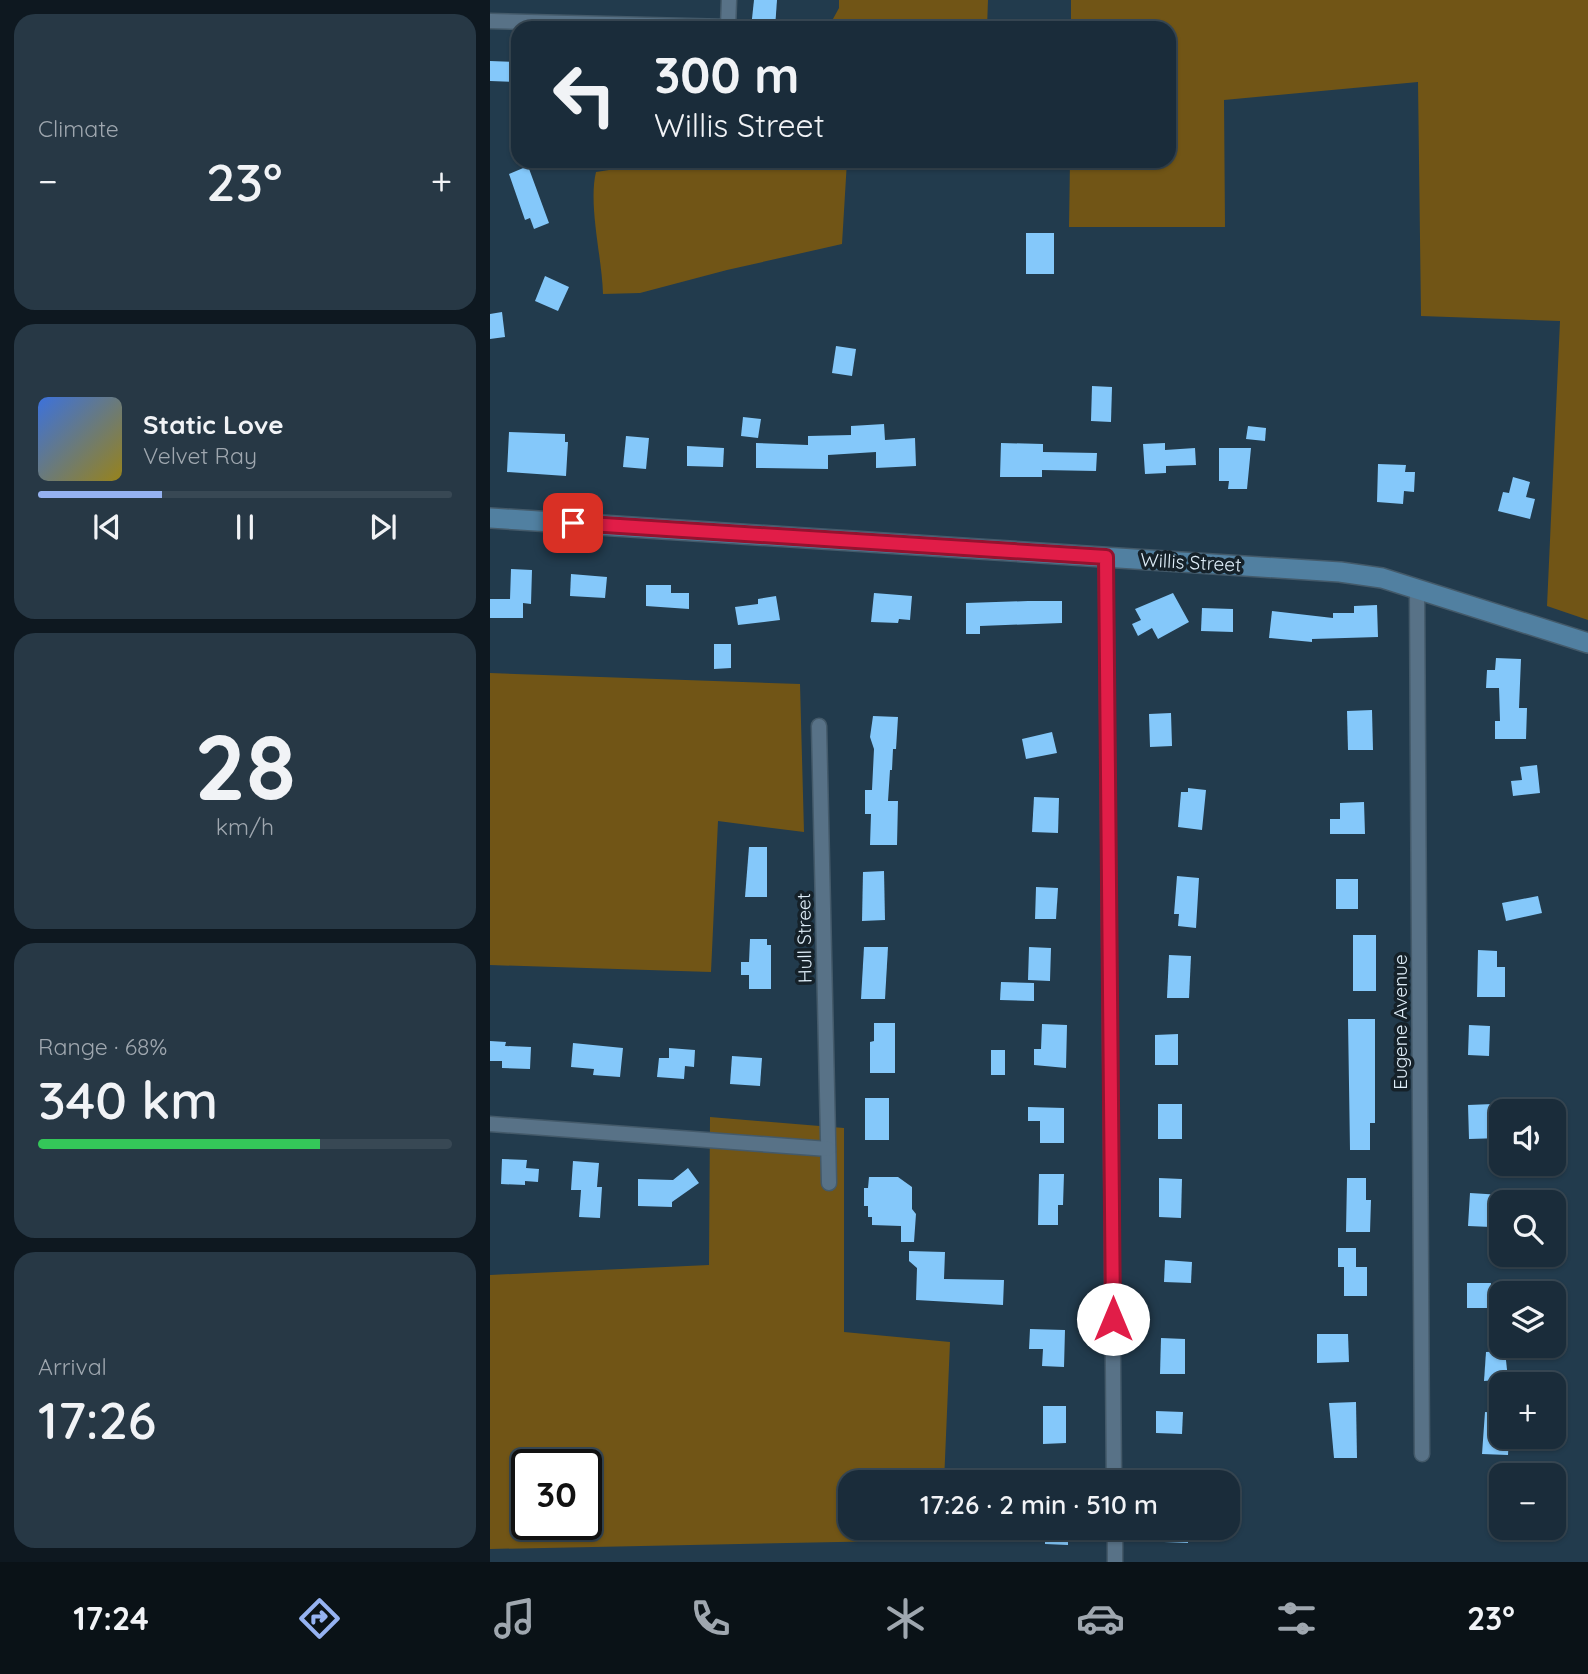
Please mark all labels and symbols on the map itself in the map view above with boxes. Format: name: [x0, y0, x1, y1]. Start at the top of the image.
pin: [543, 493, 603, 553]
street label: Willis Street: [1140, 547, 1242, 577]
street label: Hull Street: [791, 893, 817, 983]
street label: Eugene Avenue: [1388, 954, 1412, 1090]
position arrow: [1076, 1282, 1150, 1356]
speed limit sign: 30: [511, 1449, 602, 1540]

